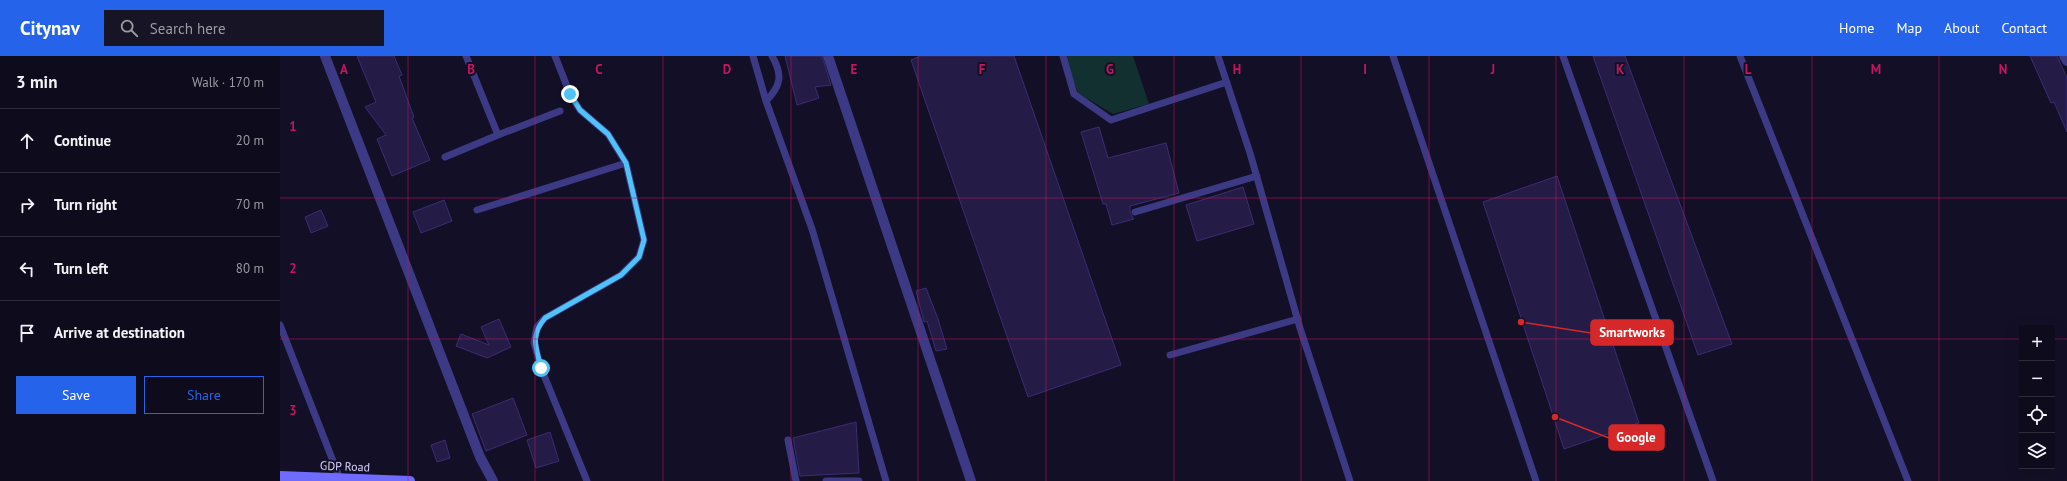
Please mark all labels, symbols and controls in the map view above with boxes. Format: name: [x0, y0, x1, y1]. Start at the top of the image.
search box: [104, 10, 384, 46]
text: Citynav: [20, 16, 80, 40]
icon: search: [118, 17, 140, 39]
text: Search here: [150, 19, 226, 38]
text: Home: [1839, 19, 1874, 37]
text: Map: [1896, 19, 1922, 37]
text: About: [1944, 19, 1980, 37]
text: Contact: [2002, 19, 2047, 37]
text: A: [340, 61, 348, 78]
text: B: [467, 61, 475, 78]
text: C: [595, 61, 603, 78]
text: D: [723, 61, 731, 78]
text: E: [851, 61, 858, 78]
text: F: [979, 61, 986, 78]
text: G: [1106, 61, 1114, 78]
text: H: [1233, 61, 1241, 78]
text: I: [1363, 61, 1367, 78]
text: J: [1490, 61, 1495, 78]
text: K: [1616, 61, 1624, 78]
text: L: [1745, 61, 1752, 78]
text: M: [1871, 61, 1881, 78]
text: N: [1999, 61, 2007, 78]
text: 3 min: [16, 71, 57, 93]
text: Walk · 170 m: [192, 74, 264, 91]
route end: [561, 85, 579, 103]
text: 1: [289, 118, 297, 135]
icon: ahead: [16, 130, 38, 152]
text: Continue: [54, 131, 111, 150]
text: 20 m: [236, 132, 264, 149]
icon: right: [16, 194, 38, 216]
text: Turn right: [54, 195, 117, 214]
text: 70 m: [236, 196, 264, 213]
icon: left: [16, 258, 38, 280]
text: Turn left: [54, 259, 108, 278]
text: 80 m: [236, 260, 264, 277]
text: 2: [289, 260, 297, 277]
callout: Smartworks: [1591, 320, 1673, 345]
icon: arrive: [16, 322, 38, 344]
text: Arrive at destination: [54, 323, 185, 342]
text: Smartworks: [1599, 324, 1665, 341]
map controls: [2019, 325, 2055, 469]
button: +: [2019, 325, 2055, 361]
route start: [532, 359, 550, 377]
button: −: [2019, 361, 2055, 397]
button: Save: [16, 376, 136, 414]
button: Share: [144, 376, 264, 414]
button: locate: [2019, 397, 2055, 433]
text: 3: [289, 402, 297, 419]
callout: Google: [1609, 425, 1664, 450]
text: Google: [1616, 429, 1656, 446]
button: layers: [2019, 433, 2055, 469]
street label: GDP Road: [320, 458, 370, 474]

